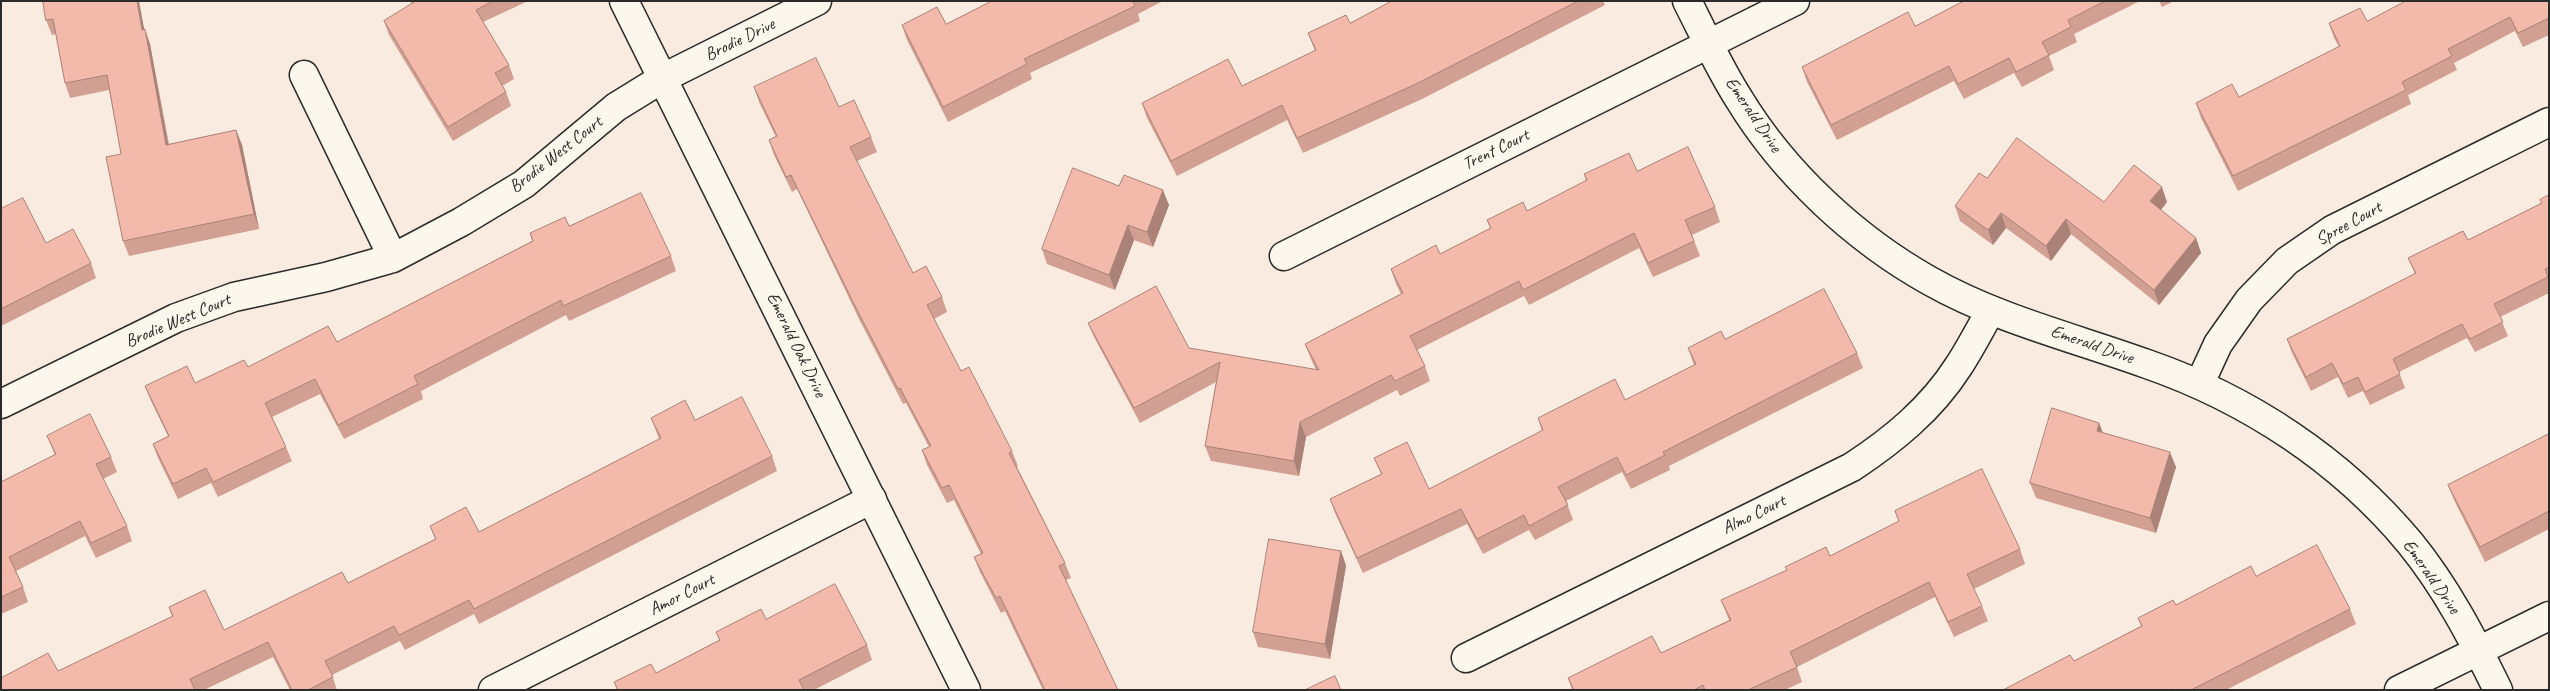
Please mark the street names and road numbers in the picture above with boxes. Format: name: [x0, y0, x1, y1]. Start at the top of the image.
street label: Brodie Drive: [701, 14, 779, 66]
street label: Emerald Drive: [1720, 73, 1786, 157]
street label: Brodie West Court: [505, 112, 607, 198]
street label: Trent Court: [1459, 125, 1533, 175]
street label: Spree Court: [2312, 197, 2386, 251]
street label: Brodie West Court: [122, 289, 234, 353]
street label: Emerald Oak Drive: [761, 289, 831, 401]
street label: Emerald Drive: [2048, 321, 2136, 369]
street label: Almo Court: [1719, 490, 1789, 540]
street label: Emerald Drive: [2398, 536, 2464, 618]
street label: Amor Court: [646, 569, 718, 621]

